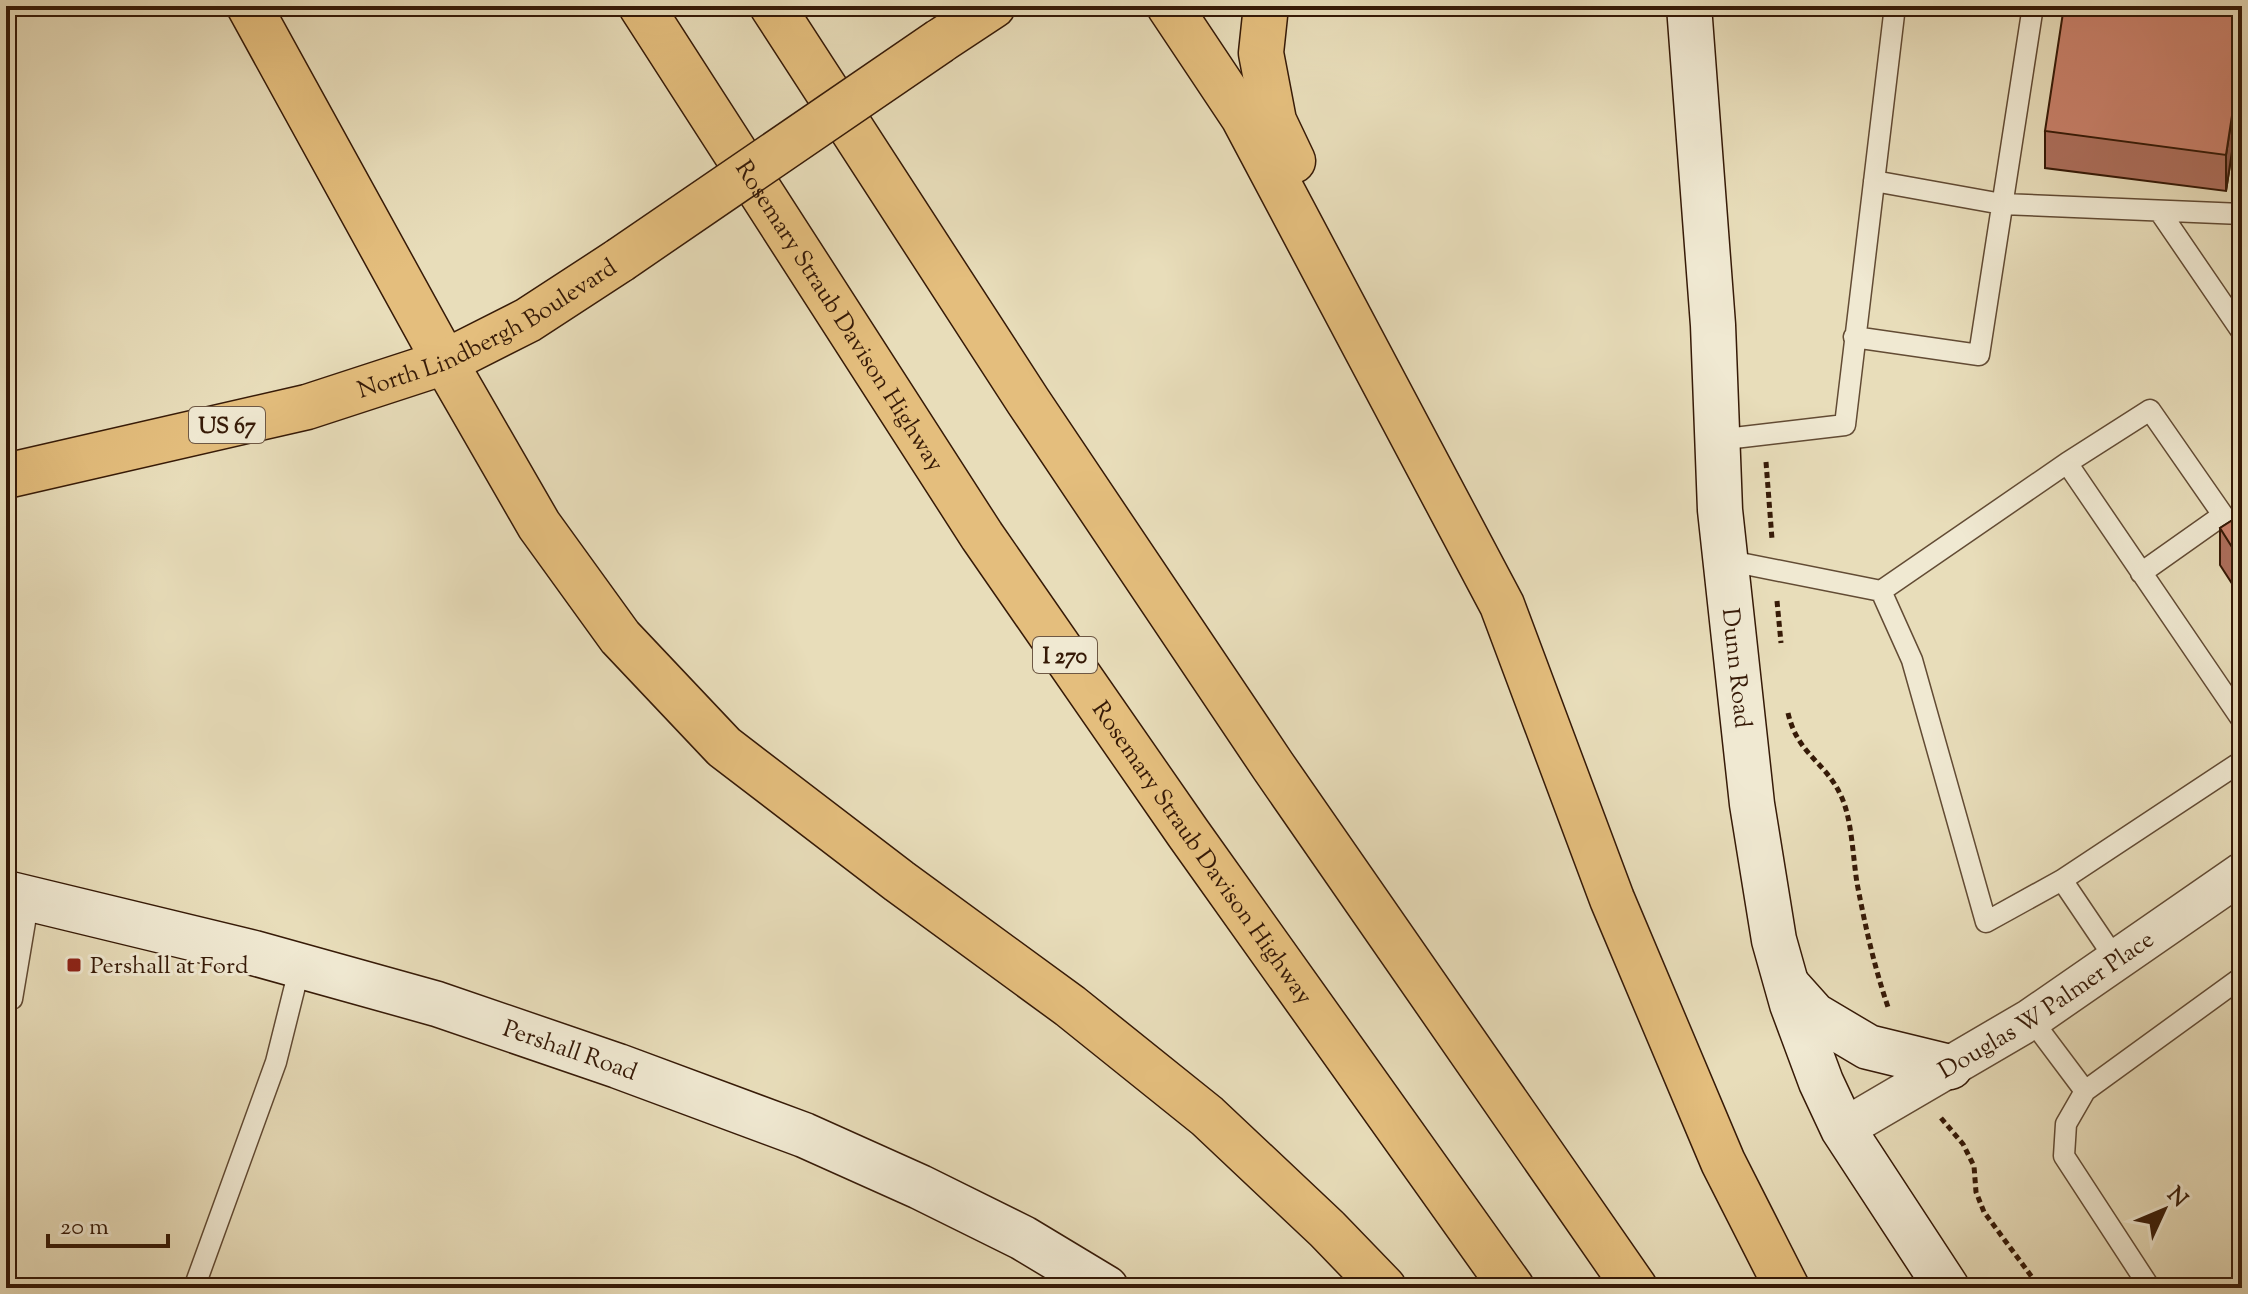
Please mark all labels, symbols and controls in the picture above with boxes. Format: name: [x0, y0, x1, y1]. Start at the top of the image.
street label: Rosemary Straub Davison Highway: [726, 154, 951, 479]
street label: North Lindbergh Boulevard: [353, 251, 625, 408]
road number: US 67: [189, 407, 265, 443]
street label: Dunn Road: [1712, 607, 1759, 730]
road number: I 270: [1033, 637, 1097, 673]
street label: Rosemary Straub Davison Highway: [1083, 695, 1320, 1012]
street label: Douglas W Palmer Place: [1933, 924, 2162, 1089]
place label: Pershall at Ford: [90, 950, 249, 984]
marker: Pershall at Ford: [65, 956, 83, 974]
street label: Pershall Road: [498, 1013, 642, 1091]
north arrow: [2124, 1170, 2204, 1250]
text: N: [2159, 1181, 2194, 1216]
scale bar: [48, 1198, 168, 1248]
text: 20 m: [60, 1211, 109, 1245]

